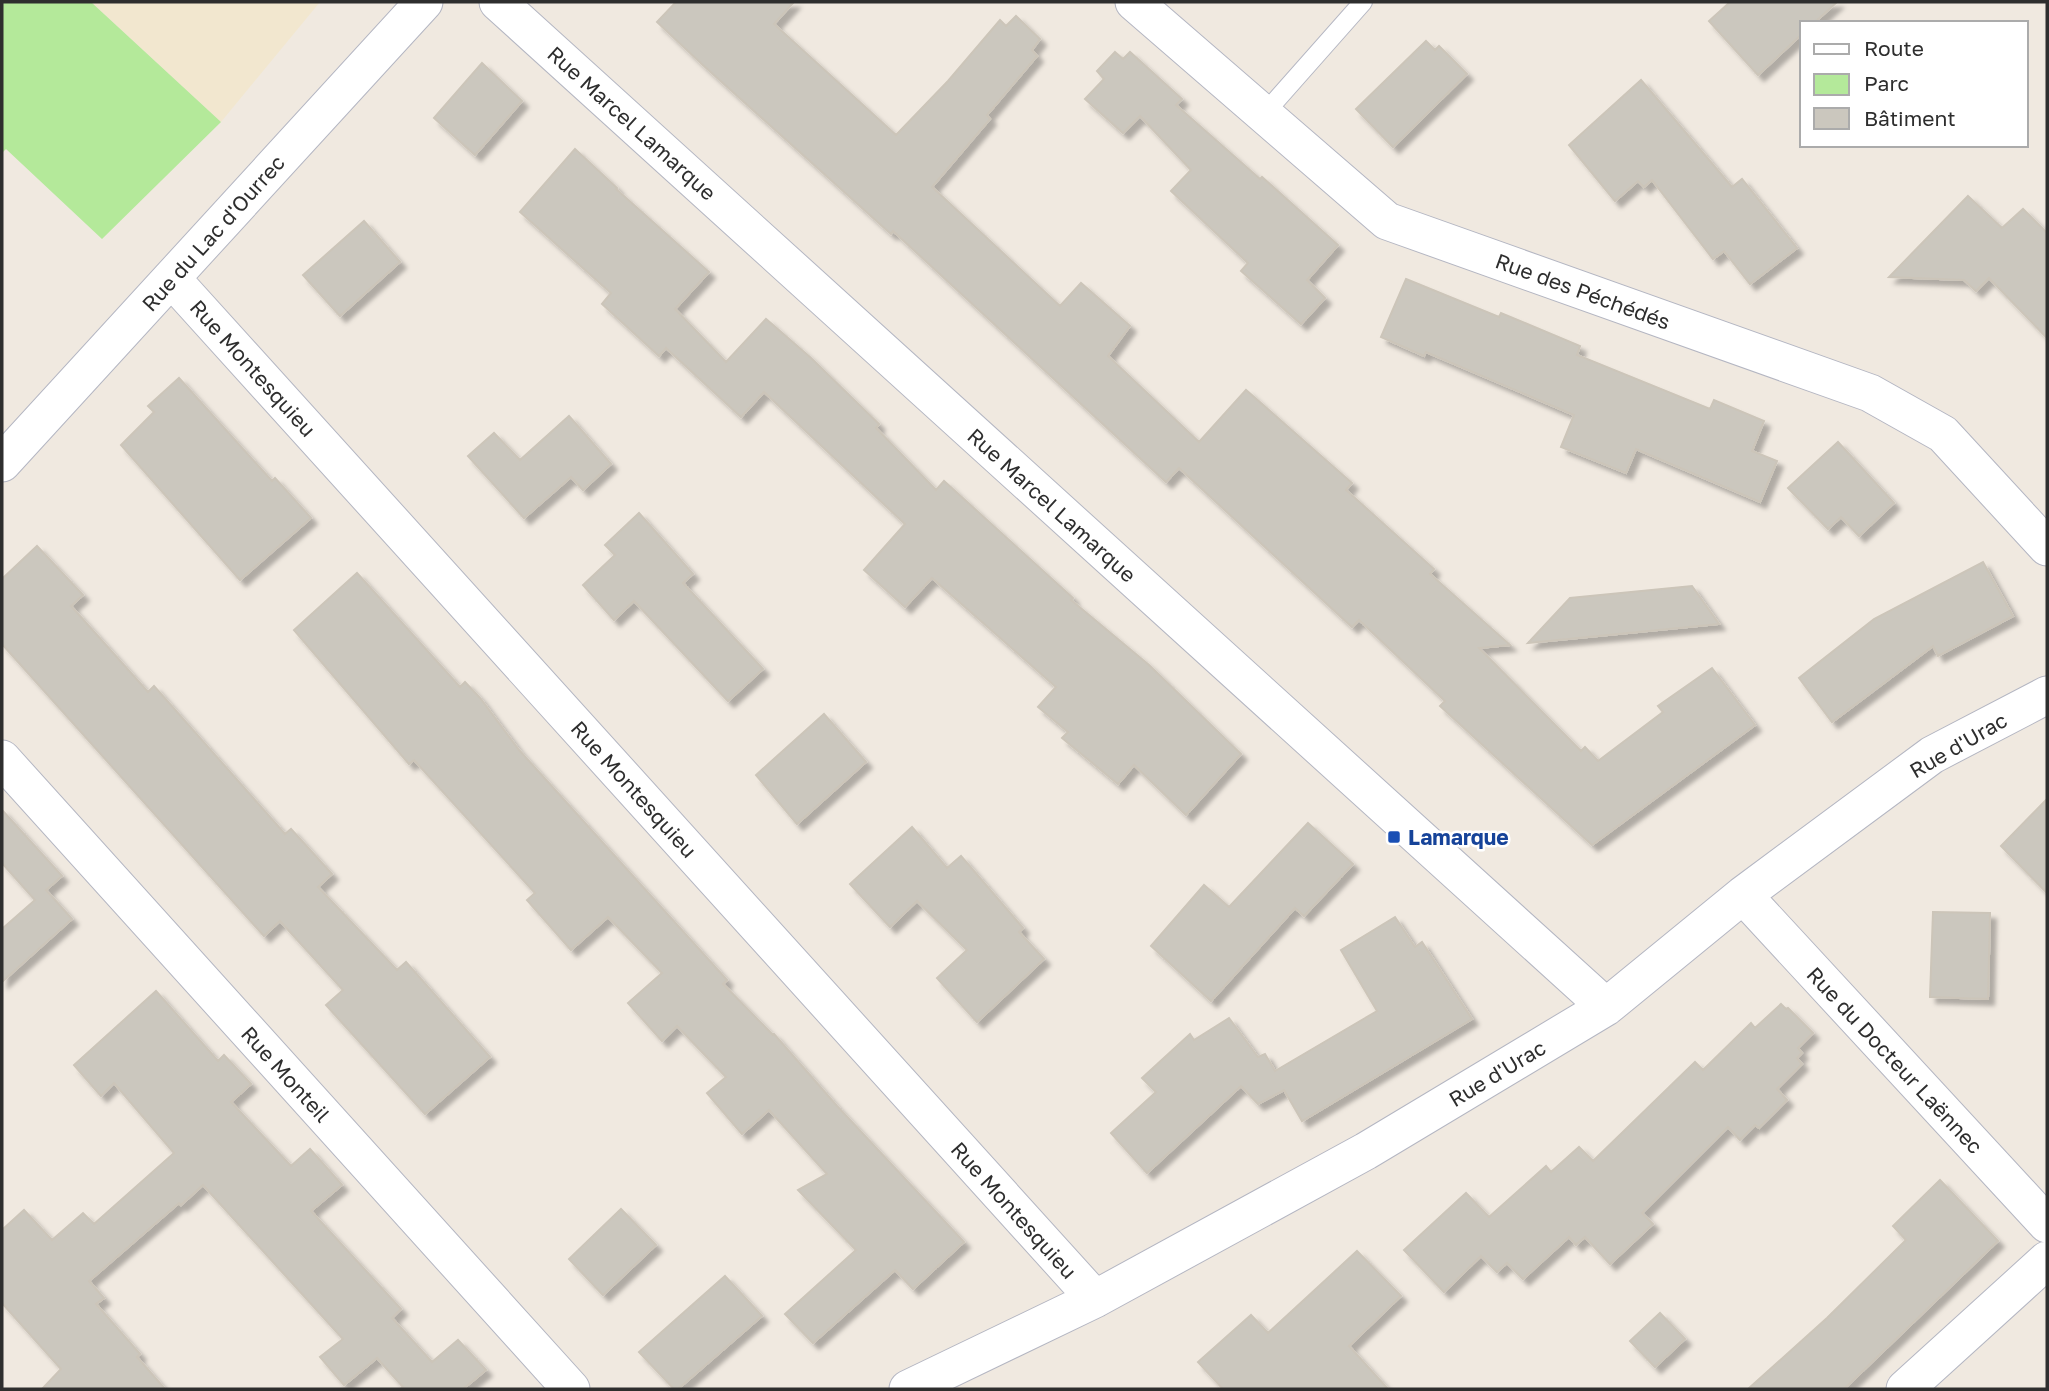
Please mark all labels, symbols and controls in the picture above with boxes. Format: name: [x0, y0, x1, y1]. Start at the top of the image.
legend: [1800, 21, 2028, 147]
text: Route: [1864, 35, 1924, 61]
street label: Rue Marcel Lamarque: [542, 40, 722, 206]
text: Parc: [1864, 70, 1909, 96]
text: Bâtiment: [1864, 105, 1956, 131]
street label: Rue du Lac d'Ourrec: [136, 150, 290, 316]
street label: Rue des Péchédés: [1492, 247, 1674, 335]
street label: Rue Montesquieu: [185, 294, 321, 442]
street label: Rue Marcel Lamarque: [962, 422, 1142, 588]
street label: Rue d'Urac: [1905, 707, 2011, 783]
street label: Rue Montesquieu: [566, 715, 702, 863]
place label: Lamarque: [1408, 824, 1509, 850]
marker: Lamarque: [1386, 829, 1402, 845]
street label: Rue du Docteur Laënnec: [1802, 961, 1988, 1159]
street label: Rue Monteil: [236, 1021, 336, 1127]
street label: Rue d'Urac: [1444, 1034, 1550, 1112]
street label: Rue Montesquieu: [946, 1136, 1082, 1284]

